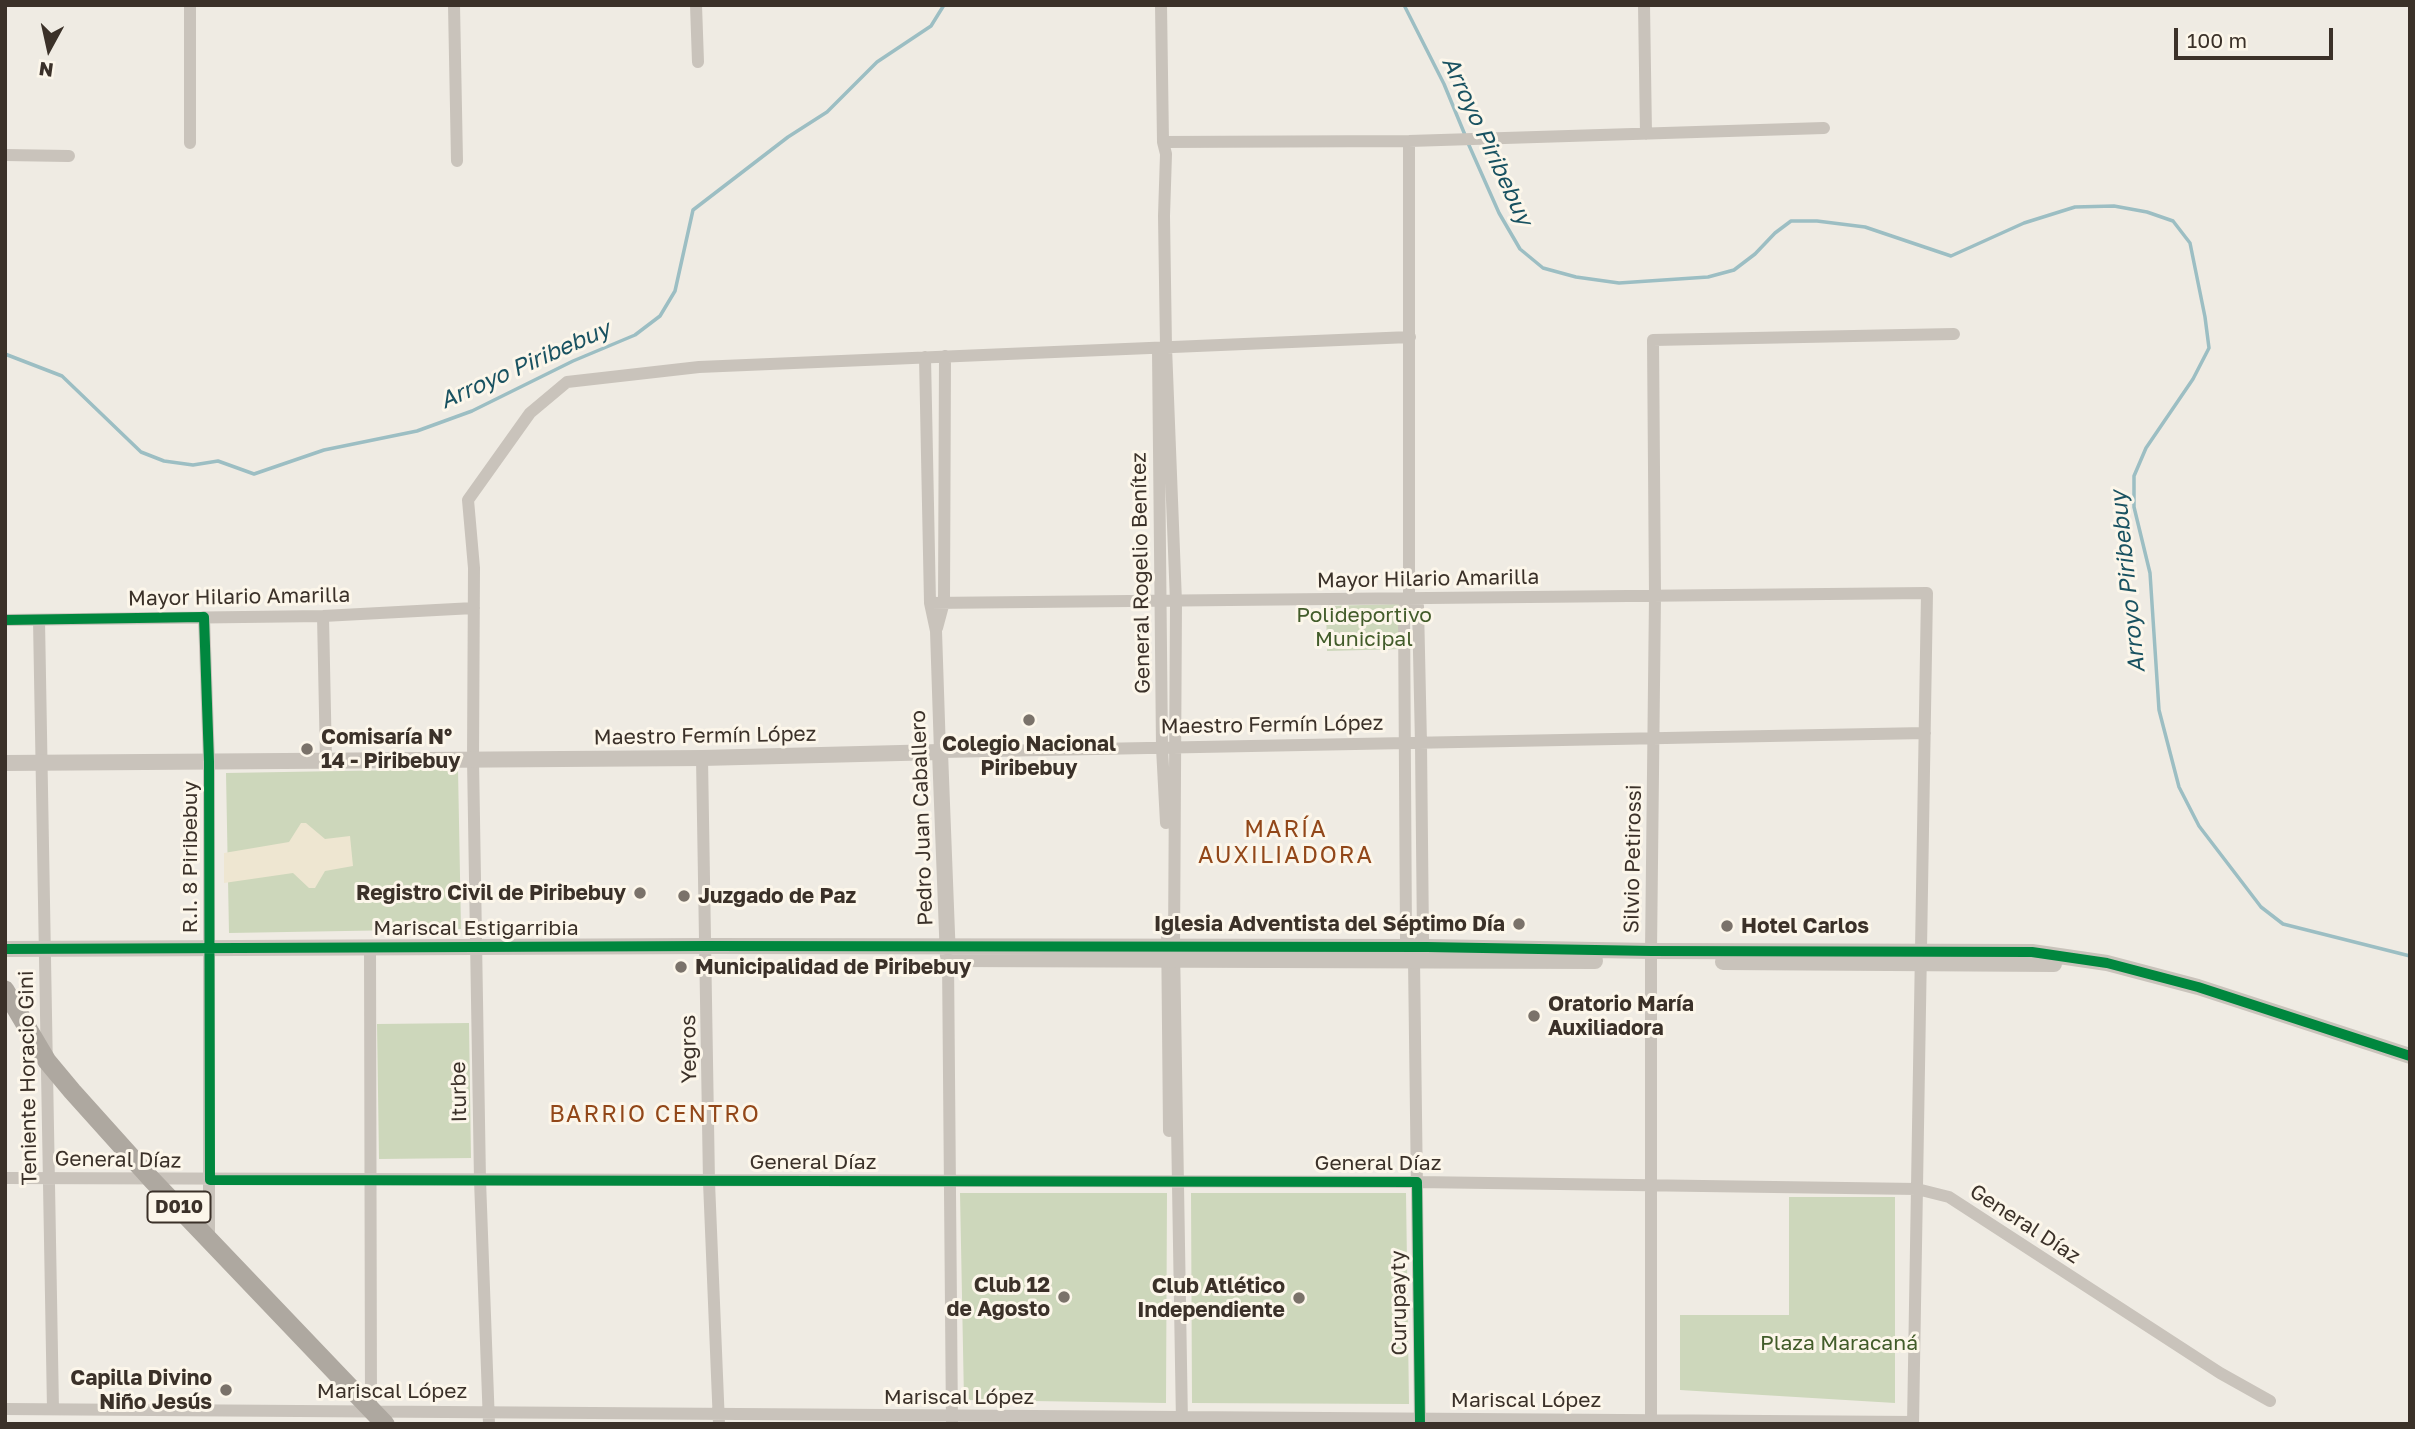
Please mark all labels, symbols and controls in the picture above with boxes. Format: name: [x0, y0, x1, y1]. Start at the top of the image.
north arrow: [14, 14, 84, 84]
scale bar: [2177, 14, 2336, 58]
text: 100 m: [2187, 27, 2247, 53]
water label: Arroyo Piribebuy: [1436, 52, 1538, 230]
text: N: [37, 58, 55, 83]
water label: Arroyo Piribebuy: [436, 315, 614, 415]
street label: General Rogelio Benítez: [1126, 452, 1156, 694]
water label: Arroyo Piribebuy: [2105, 489, 2151, 675]
street label: Mayor Hilario Amarilla: [1317, 564, 1539, 594]
street label: Mayor Hilario Amarilla: [128, 582, 350, 612]
park label: Polideportivo Municipal: [1296, 602, 1432, 652]
street label: Pedro Juan Caballero: [906, 710, 938, 926]
street label: Maestro Fermín López: [1160, 710, 1384, 740]
marker: Colegio Nacional Piribebuy: [1021, 712, 1037, 728]
street label: Maestro Fermín López: [593, 721, 817, 751]
place label: Comisaría N° 14 - Piribebuy: [321, 724, 461, 774]
place label: Colegio Nacional Piribebuy: [942, 731, 1116, 781]
marker: Comisaría N° 14 - Piribebuy: [299, 741, 315, 757]
street label: R.I. 8 Piribebuy: [177, 781, 203, 933]
street label: Silvio Petirossi: [1619, 784, 1647, 934]
district label: MARÍA AUXILIADORA: [1199, 816, 1373, 870]
place label: Registro Civil de Piribebuy: [356, 880, 626, 906]
place label: Juzgado de Paz: [698, 883, 856, 909]
marker: Registro Civil de Piribebuy: [632, 885, 648, 901]
marker: Juzgado de Paz: [676, 888, 692, 904]
place label: Iglesia Adventista del Séptimo Día: [1154, 911, 1505, 937]
place label: Hotel Carlos: [1741, 913, 1869, 939]
street label: Mariscal Estigarribia: [373, 915, 579, 941]
marker: Iglesia Adventista del Séptimo Día: [1511, 916, 1527, 932]
marker: Hotel Carlos: [1719, 918, 1735, 934]
place label: Municipalidad de Piribebuy: [695, 954, 971, 980]
marker: Municipalidad de Piribebuy: [673, 959, 689, 975]
street label: Teniente Horacio Gini: [14, 970, 42, 1186]
place label: Oratorio María Auxiliadora: [1548, 991, 1694, 1041]
marker: Oratorio María Auxiliadora: [1526, 1008, 1542, 1024]
street label: Yegros: [676, 1015, 702, 1083]
street label: Iturbe: [446, 1061, 472, 1123]
district label: BARRIO CENTRO: [551, 1101, 759, 1129]
street label: General Díaz: [54, 1146, 182, 1174]
street label: General Díaz: [750, 1149, 876, 1175]
street label: General Díaz: [1315, 1150, 1441, 1176]
street label: General Díaz: [1965, 1179, 2085, 1269]
road number: D010: [148, 1191, 210, 1222]
street label: Curupayty: [1385, 1250, 1413, 1356]
place label: Club 12 de Agosto: [947, 1272, 1050, 1322]
place label: Club Atlético Independiente: [1137, 1273, 1285, 1323]
marker: Club 12 de Agosto: [1056, 1289, 1072, 1305]
marker: Club Atlético Independiente: [1291, 1290, 1307, 1306]
park label: Plaza Maracaná: [1760, 1330, 1918, 1356]
place label: Capilla Divino Niño Jesús: [70, 1365, 212, 1415]
street label: Mariscal López: [317, 1378, 467, 1404]
marker: Capilla Divino Niño Jesús: [218, 1382, 234, 1398]
street label: Mariscal López: [884, 1384, 1034, 1410]
street label: Mariscal López: [1451, 1387, 1601, 1413]

